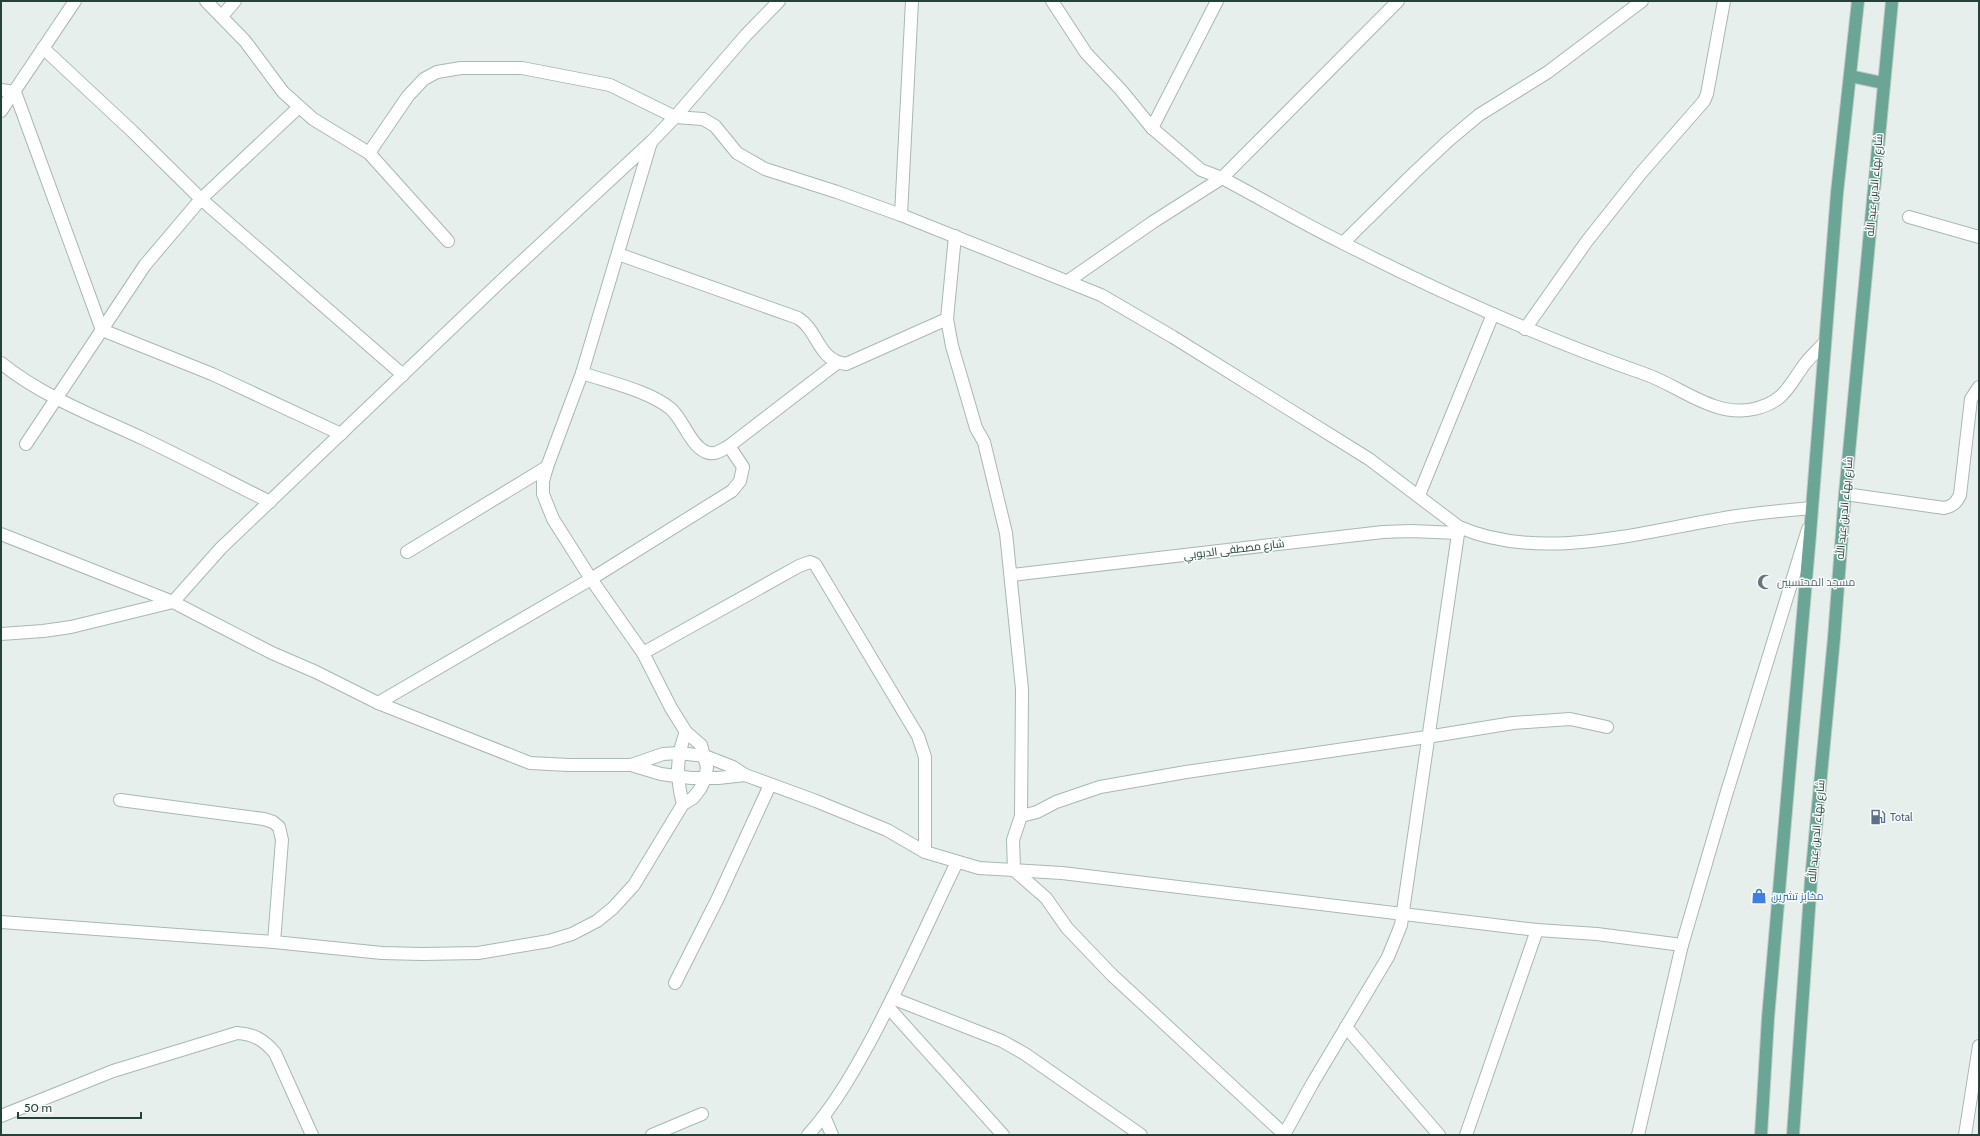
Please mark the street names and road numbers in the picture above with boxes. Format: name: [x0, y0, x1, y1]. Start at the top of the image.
street label: شارع بهاء الدين عبد الله: [1862, 133, 1886, 237]
street label: شارع بهاء الدين عبد الله: [1832, 456, 1856, 560]
street label: شارع مصطفى الدبوبي: [1183, 536, 1285, 564]
street label: شارع بهاء الدين عبد الله: [1804, 779, 1828, 883]

